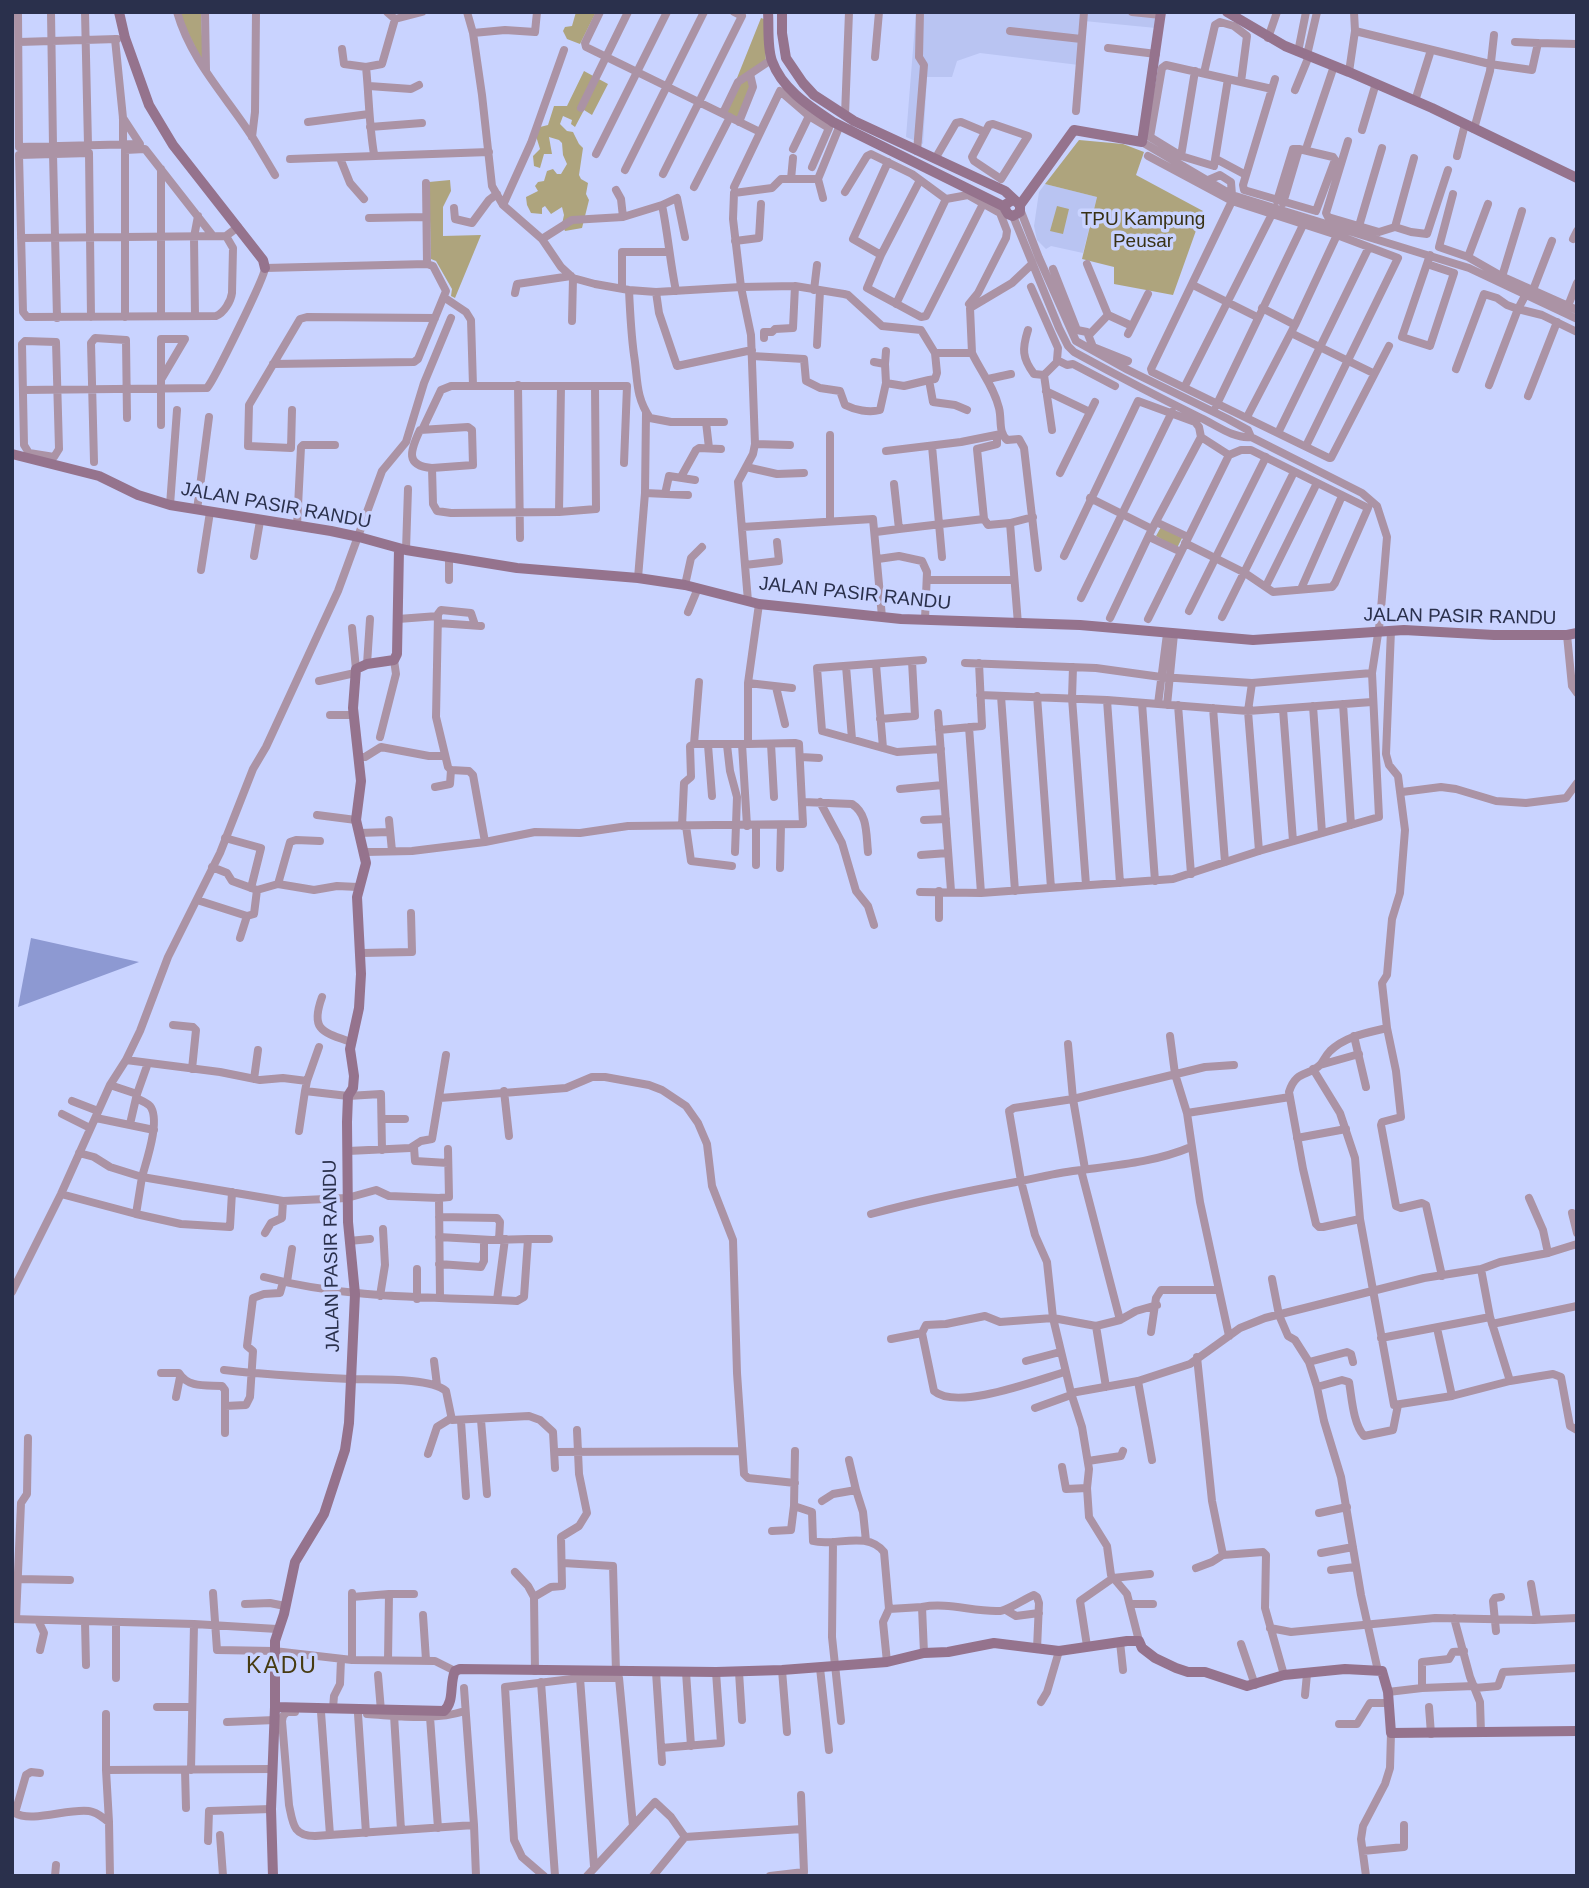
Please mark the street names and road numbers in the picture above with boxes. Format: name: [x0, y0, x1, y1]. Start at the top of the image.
street label: JALAN PASIR RANDU: [179, 478, 373, 534]
street label: JALAN PASIR RANDU: [758, 573, 952, 615]
street label: JALAN PASIR RANDU: [1363, 604, 1557, 630]
street label: JALAN PASIR RANDU: [319, 1159, 345, 1353]

